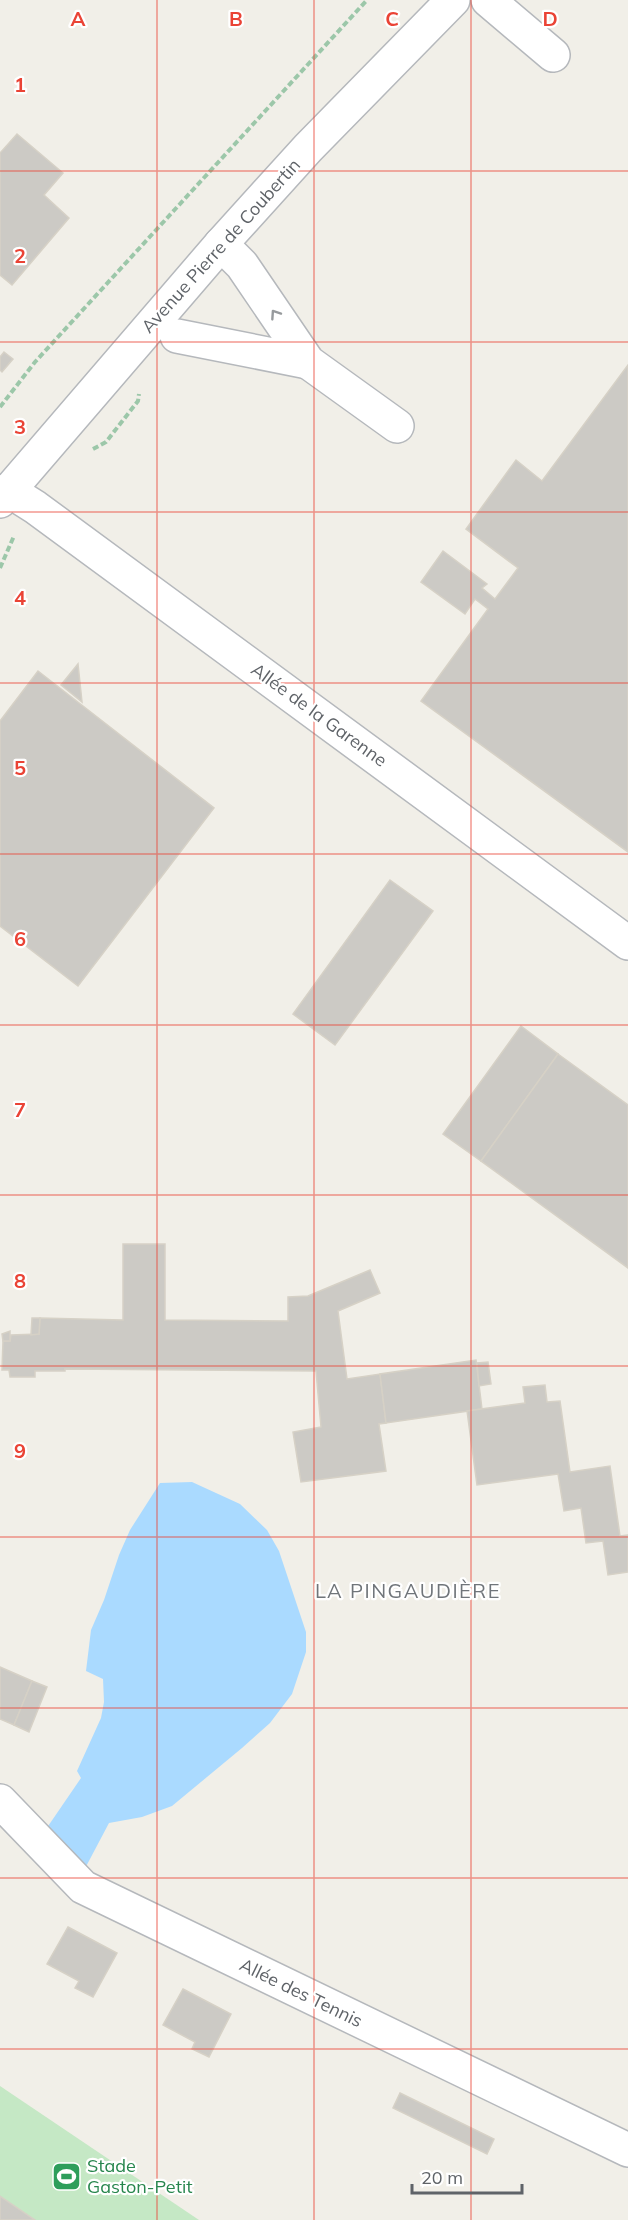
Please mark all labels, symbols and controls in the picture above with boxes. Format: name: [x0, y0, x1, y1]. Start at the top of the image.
text: A: [71, 6, 86, 31]
text: B: [229, 6, 243, 31]
text: C: [385, 6, 399, 31]
text: D: [542, 6, 558, 31]
text: 1: [14, 72, 26, 97]
street label: Avenue Pierre de Coubertin: [136, 154, 305, 338]
text: 2: [14, 243, 26, 268]
one-way arrow: [271, 309, 282, 320]
text: 3: [14, 414, 26, 439]
text: 4: [14, 585, 26, 610]
street label: Allée de la Garenne: [247, 658, 392, 772]
text: 5: [14, 755, 26, 780]
text: 6: [14, 926, 26, 951]
text: 7: [14, 1097, 26, 1122]
text: 8: [14, 1268, 26, 1293]
text: 9: [14, 1438, 26, 1463]
district label: LA PINGAUDIÈRE: [315, 1578, 501, 1603]
street label: Allée des Tennis: [236, 1953, 366, 2032]
place label: Stade Gaston-Petit: [87, 2154, 193, 2198]
scale bar: [412, 2157, 522, 2195]
sports icon: Stade Gaston-Petit: [50, 2160, 82, 2192]
text: 20 m: [421, 2166, 463, 2189]

